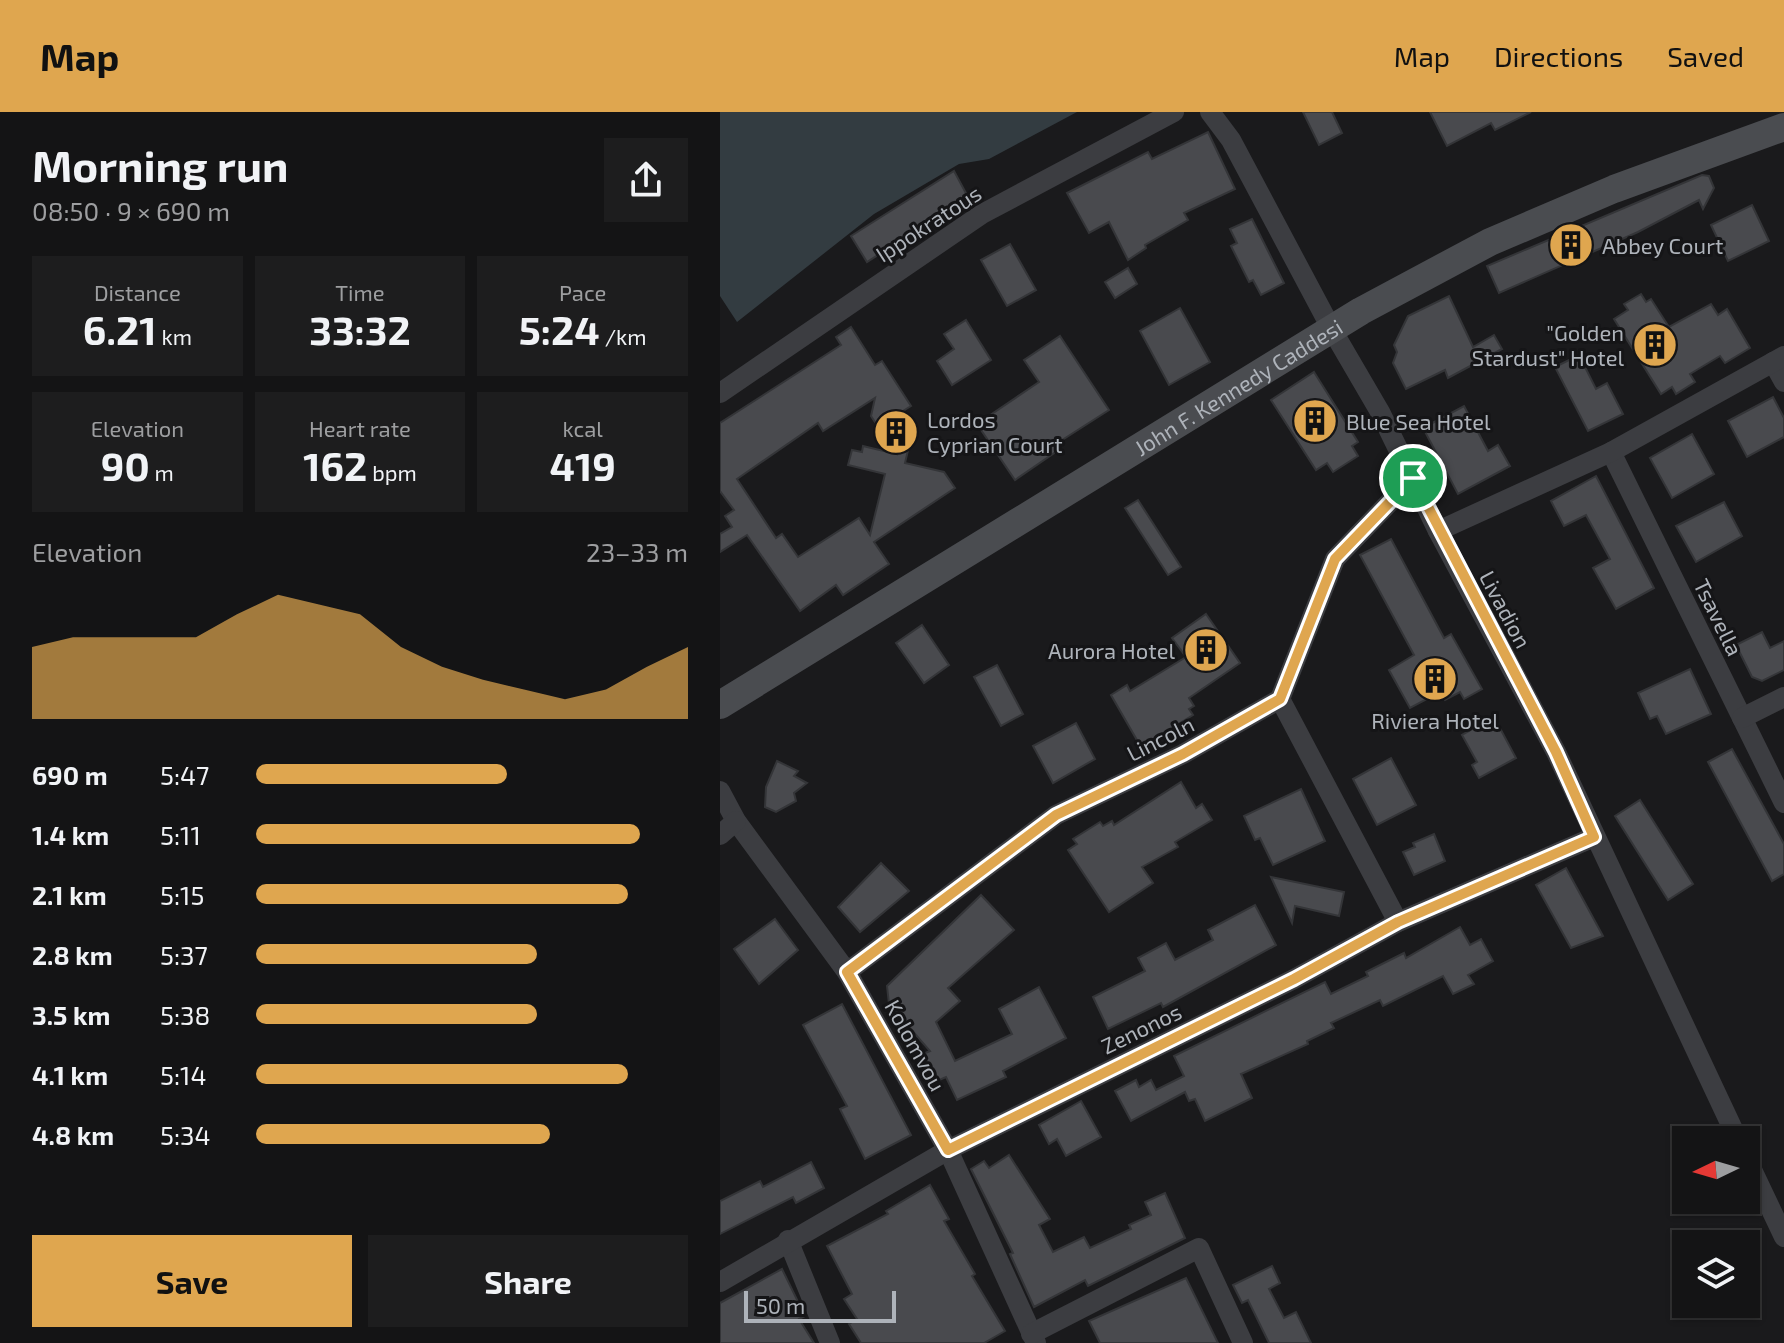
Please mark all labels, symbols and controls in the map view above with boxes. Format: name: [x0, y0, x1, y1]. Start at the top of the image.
text: Map: [40, 33, 119, 79]
text: Map: [1394, 39, 1450, 73]
text: Directions: [1494, 39, 1623, 73]
text: Saved: [1667, 39, 1744, 73]
text: Morning run: [32, 138, 288, 191]
button: share: [604, 138, 688, 222]
street label: Ippokratous: [870, 179, 986, 267]
text: 08:50 · 9 × 690 m: [32, 195, 230, 226]
building icon: Abbey Court: [1547, 221, 1595, 269]
place label: Abbey Court: [1602, 232, 1723, 258]
text: Distance: [94, 279, 181, 305]
text: Time: [335, 279, 385, 305]
text: Pace: [559, 279, 606, 305]
text: 6.21: [83, 305, 157, 353]
text: 33:32: [309, 305, 411, 353]
text: 5:24: [519, 305, 600, 353]
street label: John F. Kennedy Caddesi: [1129, 313, 1347, 460]
place label: "Golden Stardust" Hotel: [1472, 319, 1624, 370]
building icon: "Golden Stardust" Hotel: [1631, 321, 1679, 369]
text: km: [157, 323, 192, 349]
text: /km: [600, 323, 647, 349]
building icon: Blue Sea Hotel: [1291, 397, 1339, 445]
place label: Lordos Cyprian Court: [927, 406, 1063, 457]
building icon: Lordos Cyprian Court: [872, 408, 920, 456]
place label: Blue Sea Hotel: [1346, 408, 1491, 434]
text: Elevation: [91, 415, 184, 441]
text: Heart rate: [309, 415, 411, 441]
text: kcal: [563, 415, 603, 441]
text: 90: [101, 441, 150, 489]
text: 162: [303, 441, 367, 489]
text: 419: [549, 441, 616, 489]
pin: [1379, 444, 1447, 512]
icon: arrive: [1391, 456, 1435, 500]
text: m: [150, 459, 174, 485]
text: bpm: [367, 459, 417, 485]
text: Elevation: [32, 536, 142, 567]
text: 23–33 m: [586, 536, 688, 567]
street label: Livadion: [1475, 566, 1537, 652]
street label: Tsavella: [1689, 574, 1749, 660]
building icon: Aurora Hotel: [1182, 626, 1230, 674]
place label: Aurora Hotel: [1048, 637, 1175, 663]
building icon: Riviera Hotel: [1411, 655, 1459, 703]
place label: Riviera Hotel: [1371, 707, 1499, 733]
street label: Lincoln: [1122, 710, 1198, 766]
text: 690 m: [32, 759, 108, 790]
text: 5:47: [160, 759, 209, 790]
text: 1.4 km: [32, 819, 109, 850]
text: 5:11: [160, 819, 201, 850]
text: 2.1 km: [32, 879, 107, 910]
text: 5:15: [160, 879, 204, 910]
text: 2.8 km: [32, 939, 113, 970]
text: 5:37: [160, 939, 208, 970]
street label: Kolomvou: [880, 995, 952, 1095]
street label: Zenonos: [1097, 997, 1185, 1059]
text: 3.5 km: [32, 999, 111, 1030]
text: 5:38: [160, 999, 210, 1030]
text: 4.1 km: [32, 1059, 108, 1090]
text: 5:14: [160, 1059, 206, 1090]
text: 4.8 km: [32, 1119, 114, 1150]
text: 5:34: [160, 1119, 211, 1150]
north arrow: [1672, 1126, 1760, 1214]
map controls: [1672, 1126, 1760, 1318]
button: layers: [1672, 1230, 1760, 1318]
button: Save: [32, 1235, 352, 1327]
button: Share: [368, 1235, 688, 1327]
scale bar: [744, 1287, 896, 1323]
text: 50 m: [756, 1292, 805, 1318]

